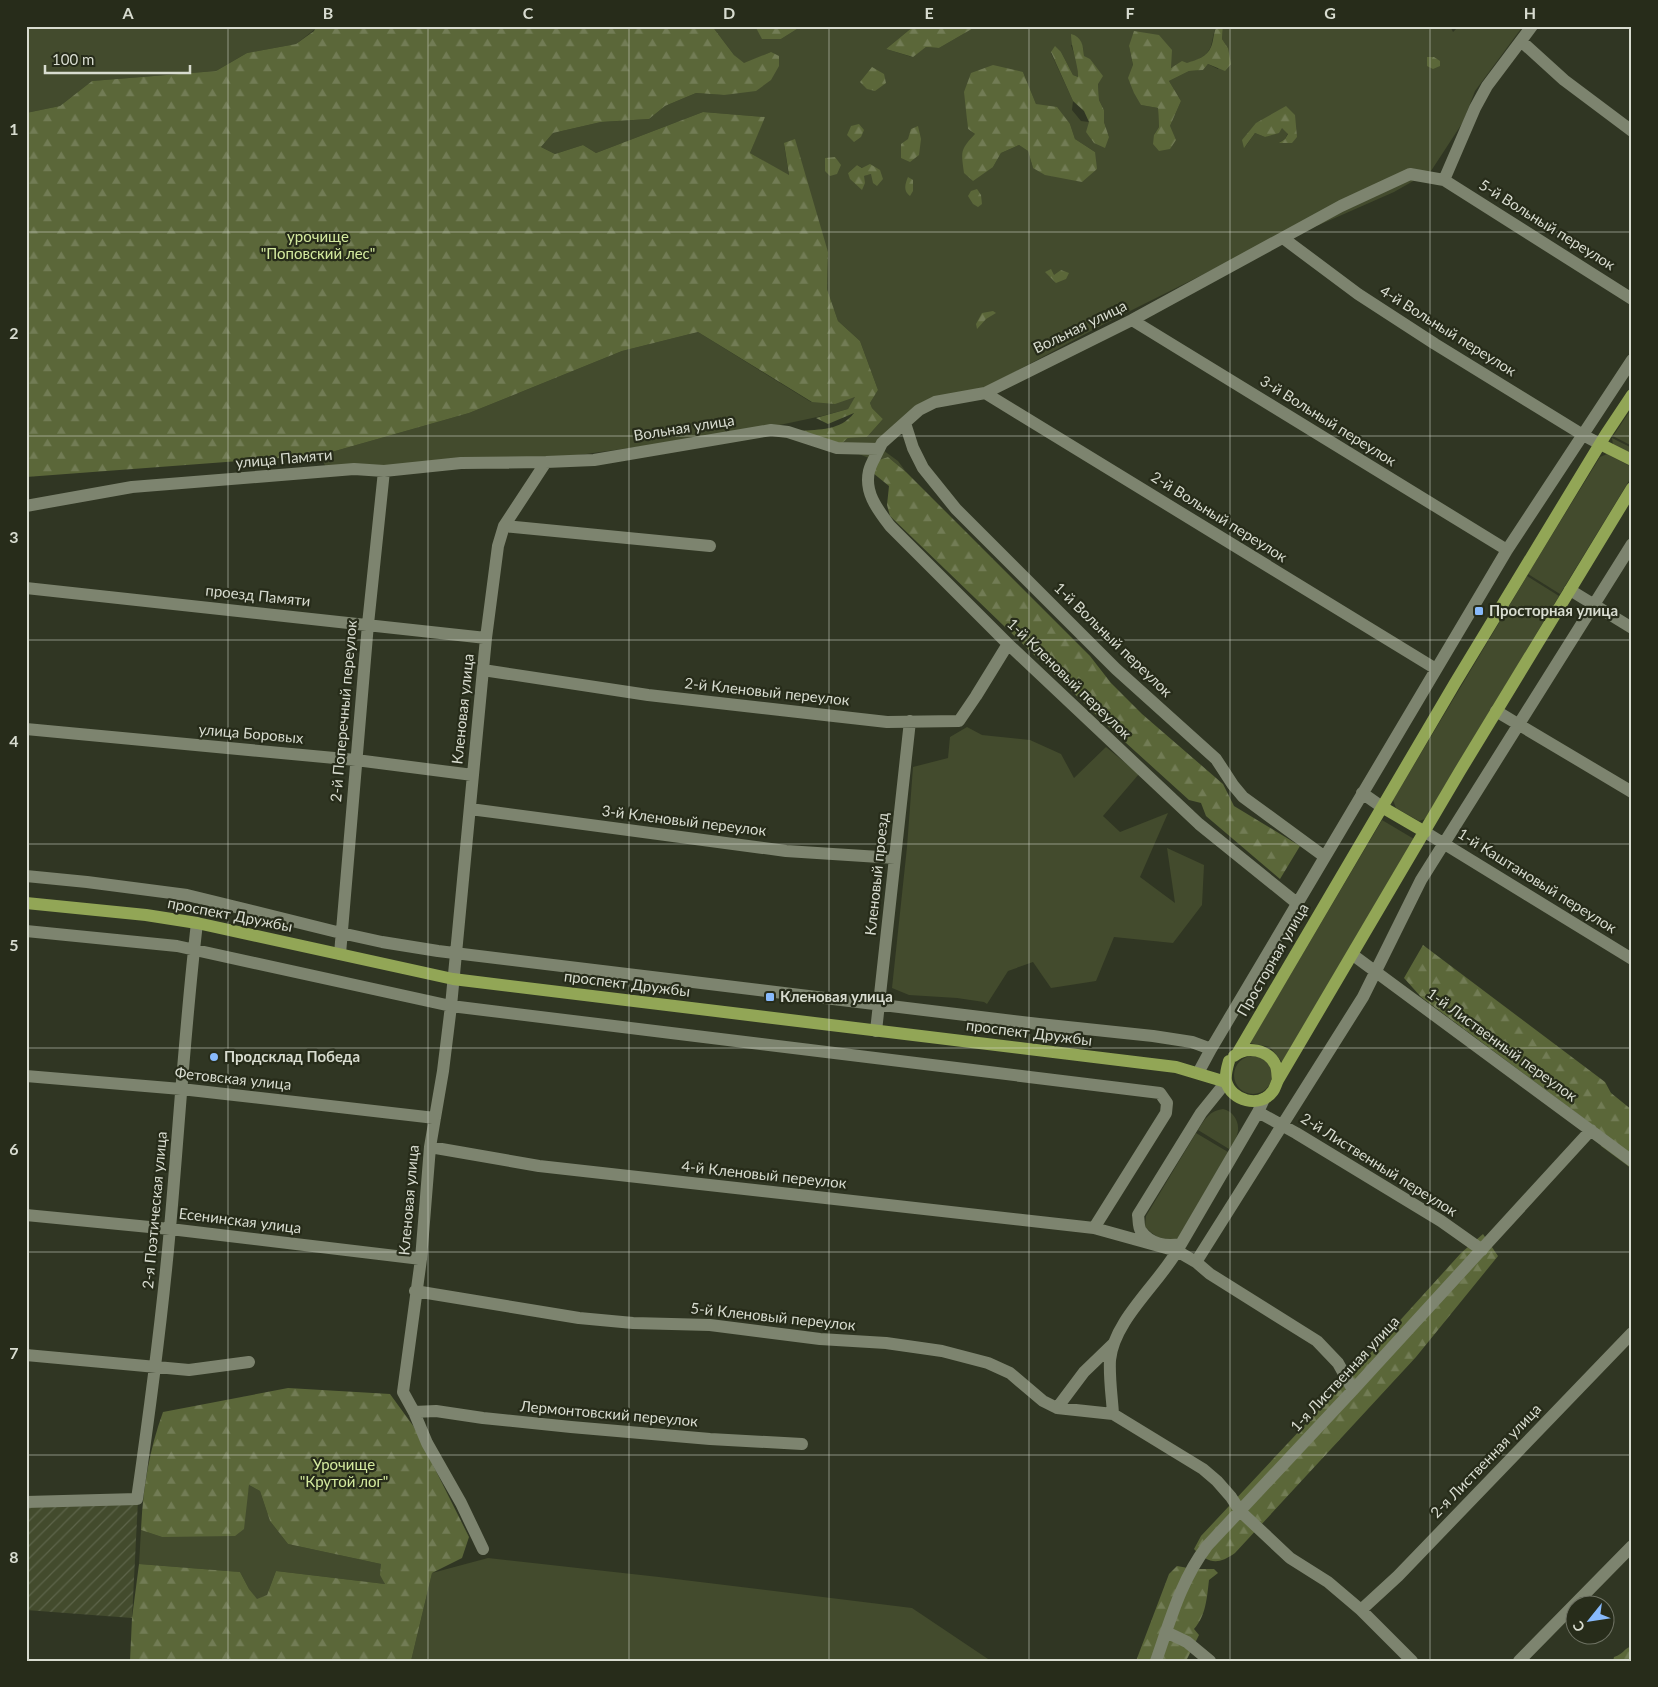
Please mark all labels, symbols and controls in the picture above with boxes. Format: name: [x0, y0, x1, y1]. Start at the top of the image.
text: A: [121, 3, 134, 22]
text: B: [323, 3, 333, 22]
text: C: [523, 3, 534, 22]
text: D: [723, 3, 735, 22]
text: E: [924, 3, 934, 22]
text: F: [1125, 3, 1135, 22]
text: G: [1324, 3, 1336, 22]
text: H: [1524, 3, 1536, 22]
scale bar: [45, 42, 190, 74]
text: 100 m: [52, 50, 94, 68]
text: 1: [9, 119, 19, 138]
street label: 5-й Вольный переулок: [1476, 175, 1619, 273]
park label: урочище "Поповский лес": [261, 227, 375, 262]
street label: 4-й Вольный переулок: [1377, 281, 1520, 379]
street label: Вольная улица: [1030, 296, 1129, 357]
text: 2: [9, 323, 19, 342]
street label: 3-й Вольный переулок: [1257, 371, 1400, 469]
street label: Вольная улица: [632, 410, 736, 444]
street label: улица Памяти: [235, 445, 333, 471]
street label: 2-й Вольный переулок: [1148, 467, 1291, 565]
text: 3: [9, 527, 19, 546]
street label: 1-й Вольный переулок: [1051, 578, 1177, 700]
street label: проезд Памяти: [205, 581, 312, 609]
place label: Просторная улица: [1489, 601, 1618, 619]
marker: Просторная улица: [1473, 605, 1485, 617]
street label: 1-й Кленовый переулок: [1004, 614, 1136, 742]
street label: 2-й Поперечный переулок: [326, 619, 360, 803]
street label: Кленовая улица: [447, 653, 477, 765]
street label: 2-й Кленовый переулок: [684, 673, 851, 709]
street label: улица Боровых: [198, 719, 305, 747]
text: 4: [9, 731, 19, 750]
street label: 3-й Кленовый переулок: [601, 801, 768, 839]
street label: Кленовый проезд: [861, 811, 891, 936]
street label: 1-й Каштановый переулок: [1455, 824, 1620, 937]
street label: проспект Дружбы: [166, 893, 294, 935]
street label: Просторная улица: [1233, 900, 1312, 1019]
text: 5: [9, 935, 19, 954]
street label: проспект Дружбы: [563, 966, 691, 1000]
street label: 1-й Лиственный переулок: [1424, 984, 1581, 1105]
place label: Кленовая улица: [780, 987, 893, 1005]
marker: Кленовая улица: [764, 991, 776, 1003]
street label: проспект Дружбы: [965, 1015, 1093, 1049]
place label: Продсклад Победа: [224, 1047, 360, 1065]
marker: Продсклад Победа: [208, 1051, 220, 1063]
street label: Фетовская улица: [174, 1063, 292, 1093]
street label: 2-й Лиственный переулок: [1298, 1109, 1461, 1220]
street label: 2-я Поэтическая улица: [138, 1130, 170, 1289]
text: 6: [9, 1139, 19, 1158]
street label: Кленовая улица: [394, 1144, 422, 1256]
street label: 4-й Кленовый переулок: [681, 1156, 848, 1192]
street label: Есенинская улица: [178, 1204, 302, 1236]
street label: 5-й Кленовый переулок: [690, 1298, 857, 1334]
street label: 1-я Лиственная улица: [1286, 1312, 1403, 1435]
text: 7: [9, 1343, 19, 1362]
street label: Лермонтовский переулок: [518, 1396, 699, 1430]
street label: 2-я Лиственная улица: [1426, 1400, 1544, 1521]
park label: Урочище "Крутой лог": [300, 1455, 388, 1490]
text: 8: [9, 1547, 19, 1566]
north arrow: [1566, 1594, 1616, 1644]
text: С: [1568, 1618, 1588, 1635]

